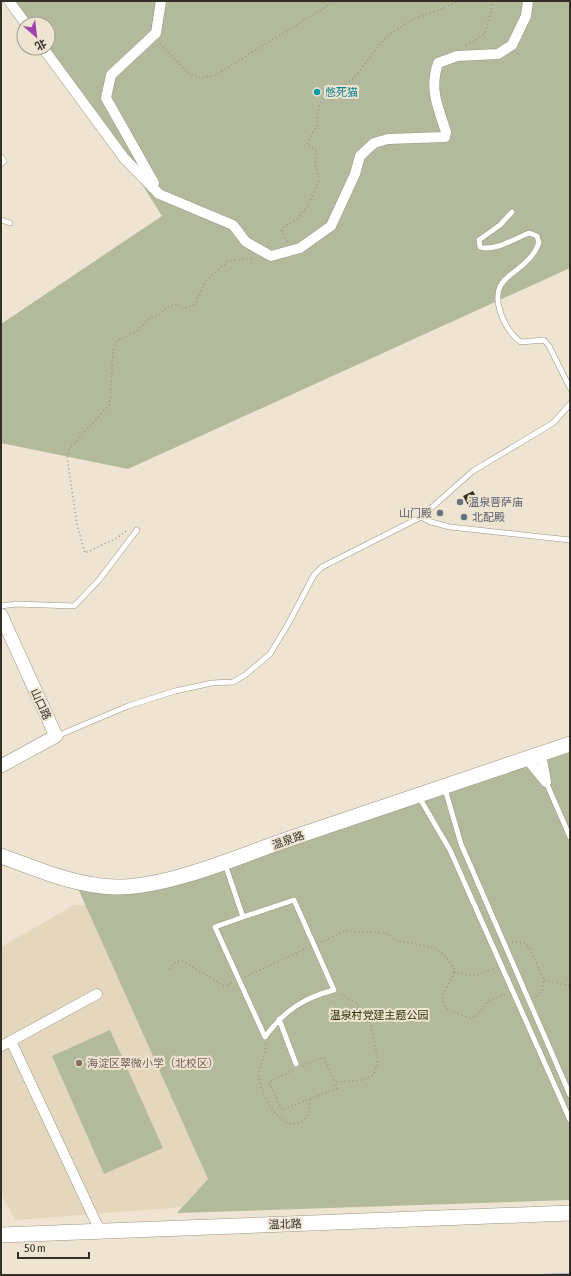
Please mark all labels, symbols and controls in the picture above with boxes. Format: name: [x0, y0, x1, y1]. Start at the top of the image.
north arrow: [16, 16, 56, 56]
text: 北: [33, 37, 48, 53]
place label: 憋死猫: [325, 86, 358, 98]
marker: 憋死猫: [312, 87, 322, 97]
place label: 温泉菩萨庙: [468, 496, 523, 508]
marker: 温泉菩萨庙: [455, 497, 465, 507]
place label: 山门殿: [399, 507, 432, 519]
marker: 山门殿: [435, 508, 445, 518]
place label: 北配殿: [472, 511, 505, 523]
marker: 北配殿: [459, 512, 469, 522]
street label: 山口路: [29, 687, 53, 721]
street label: 温泉路: [270, 829, 306, 851]
park label: 温泉村党建主题公园: [330, 1009, 429, 1021]
place label: 海淀区翠微小学（北校区）: [87, 1057, 219, 1069]
marker: 海淀区翠微小学（北校区）: [74, 1058, 84, 1068]
street label: 温北路: [268, 1217, 302, 1231]
scale bar: [18, 1234, 89, 1260]
text: 50 m: [24, 1241, 46, 1255]

